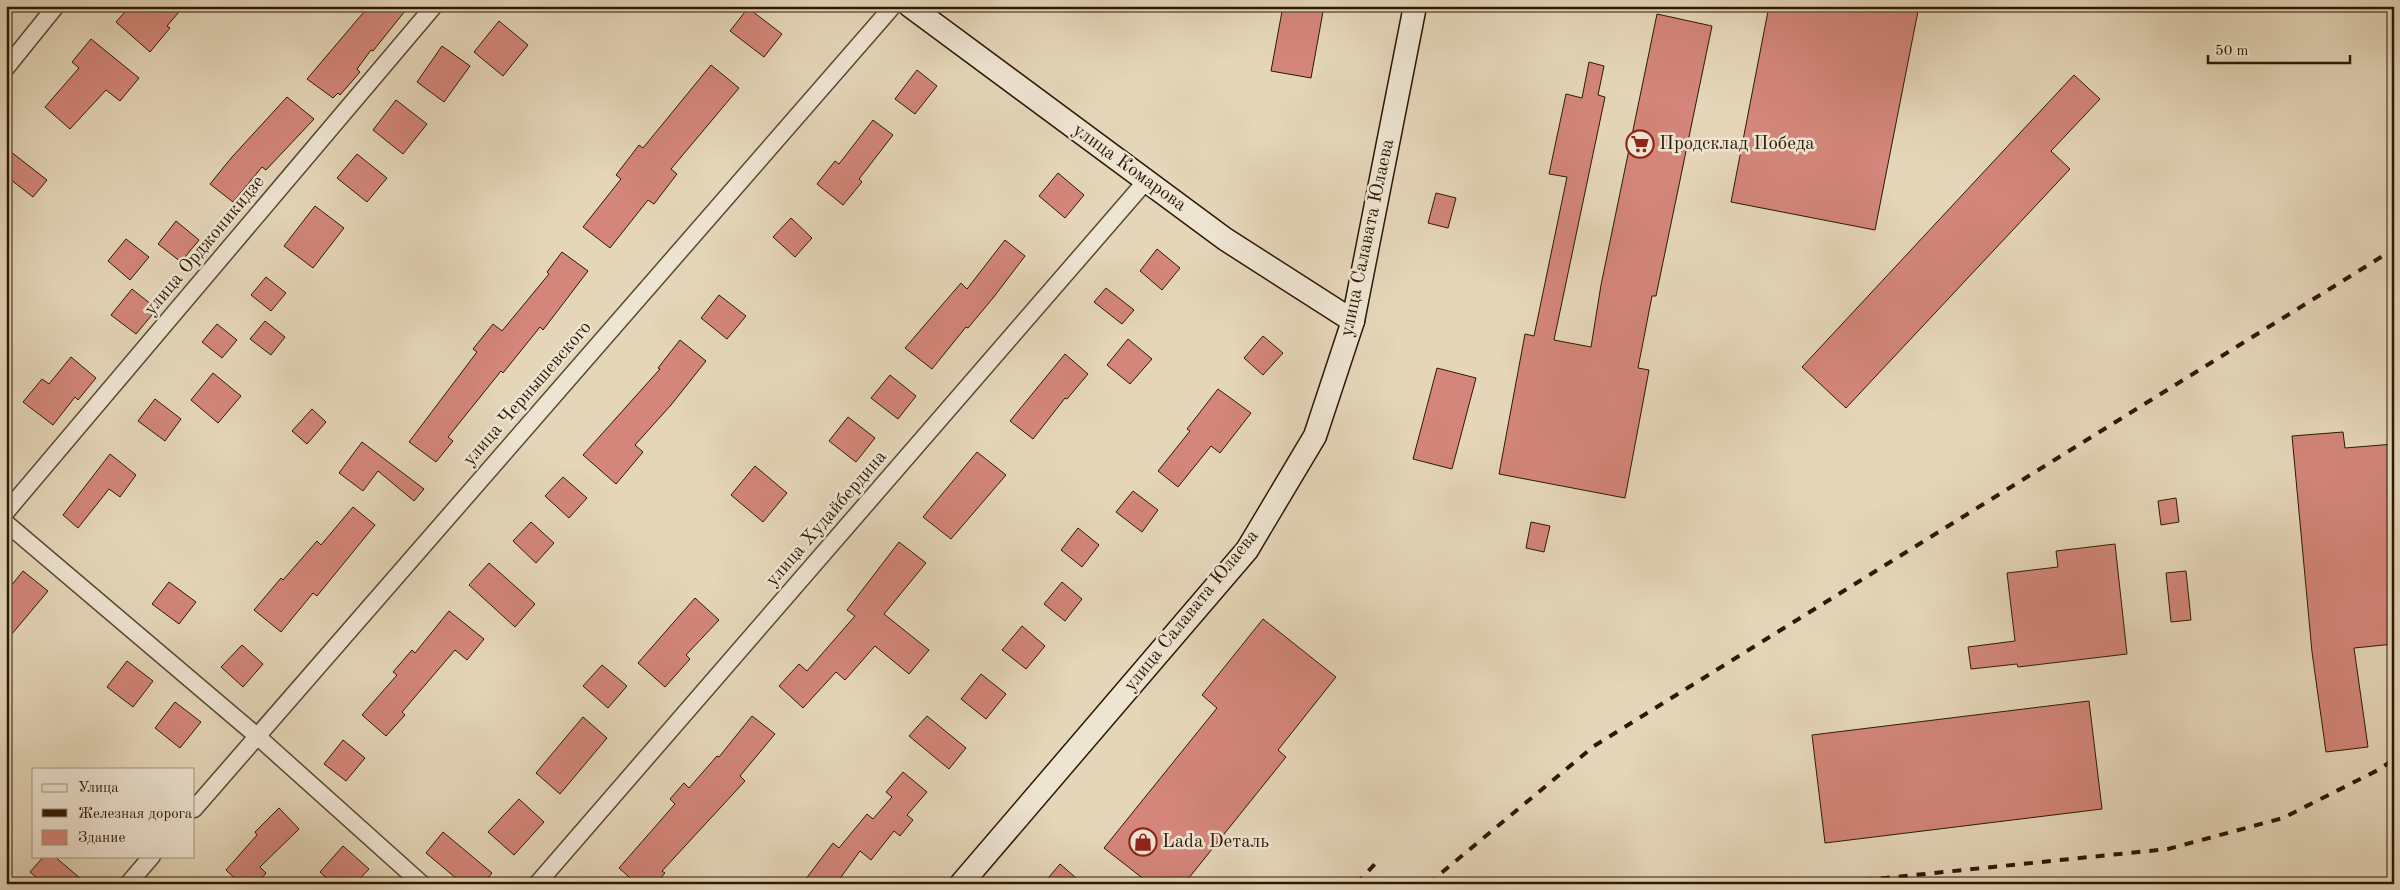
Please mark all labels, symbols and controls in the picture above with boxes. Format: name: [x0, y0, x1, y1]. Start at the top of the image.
scale bar: [2208, 32, 2350, 64]
text: 50 m: [2215, 44, 2249, 59]
street label: улица Комарова: [1069, 121, 1190, 216]
supermarket icon: Продсклад Победа: [1625, 129, 1655, 159]
place label: Продсклад Победа: [1659, 135, 1815, 154]
street label: улица Салавата Юлаева: [1338, 137, 1398, 339]
street label: улица Орджоникидзе: [141, 173, 269, 319]
street label: улица Чернышевского: [460, 318, 596, 470]
street label: улица Худайбердина: [763, 447, 891, 591]
street label: улица Салавата Юлаева: [1121, 526, 1263, 695]
legend: [32, 768, 195, 858]
text: Улица: [78, 781, 119, 796]
text: Железная дорога: [78, 807, 193, 822]
shop icon: Lada Dеталь: [1128, 827, 1158, 857]
text: Здание: [78, 831, 125, 846]
place label: Lada Dеталь: [1162, 833, 1269, 852]

